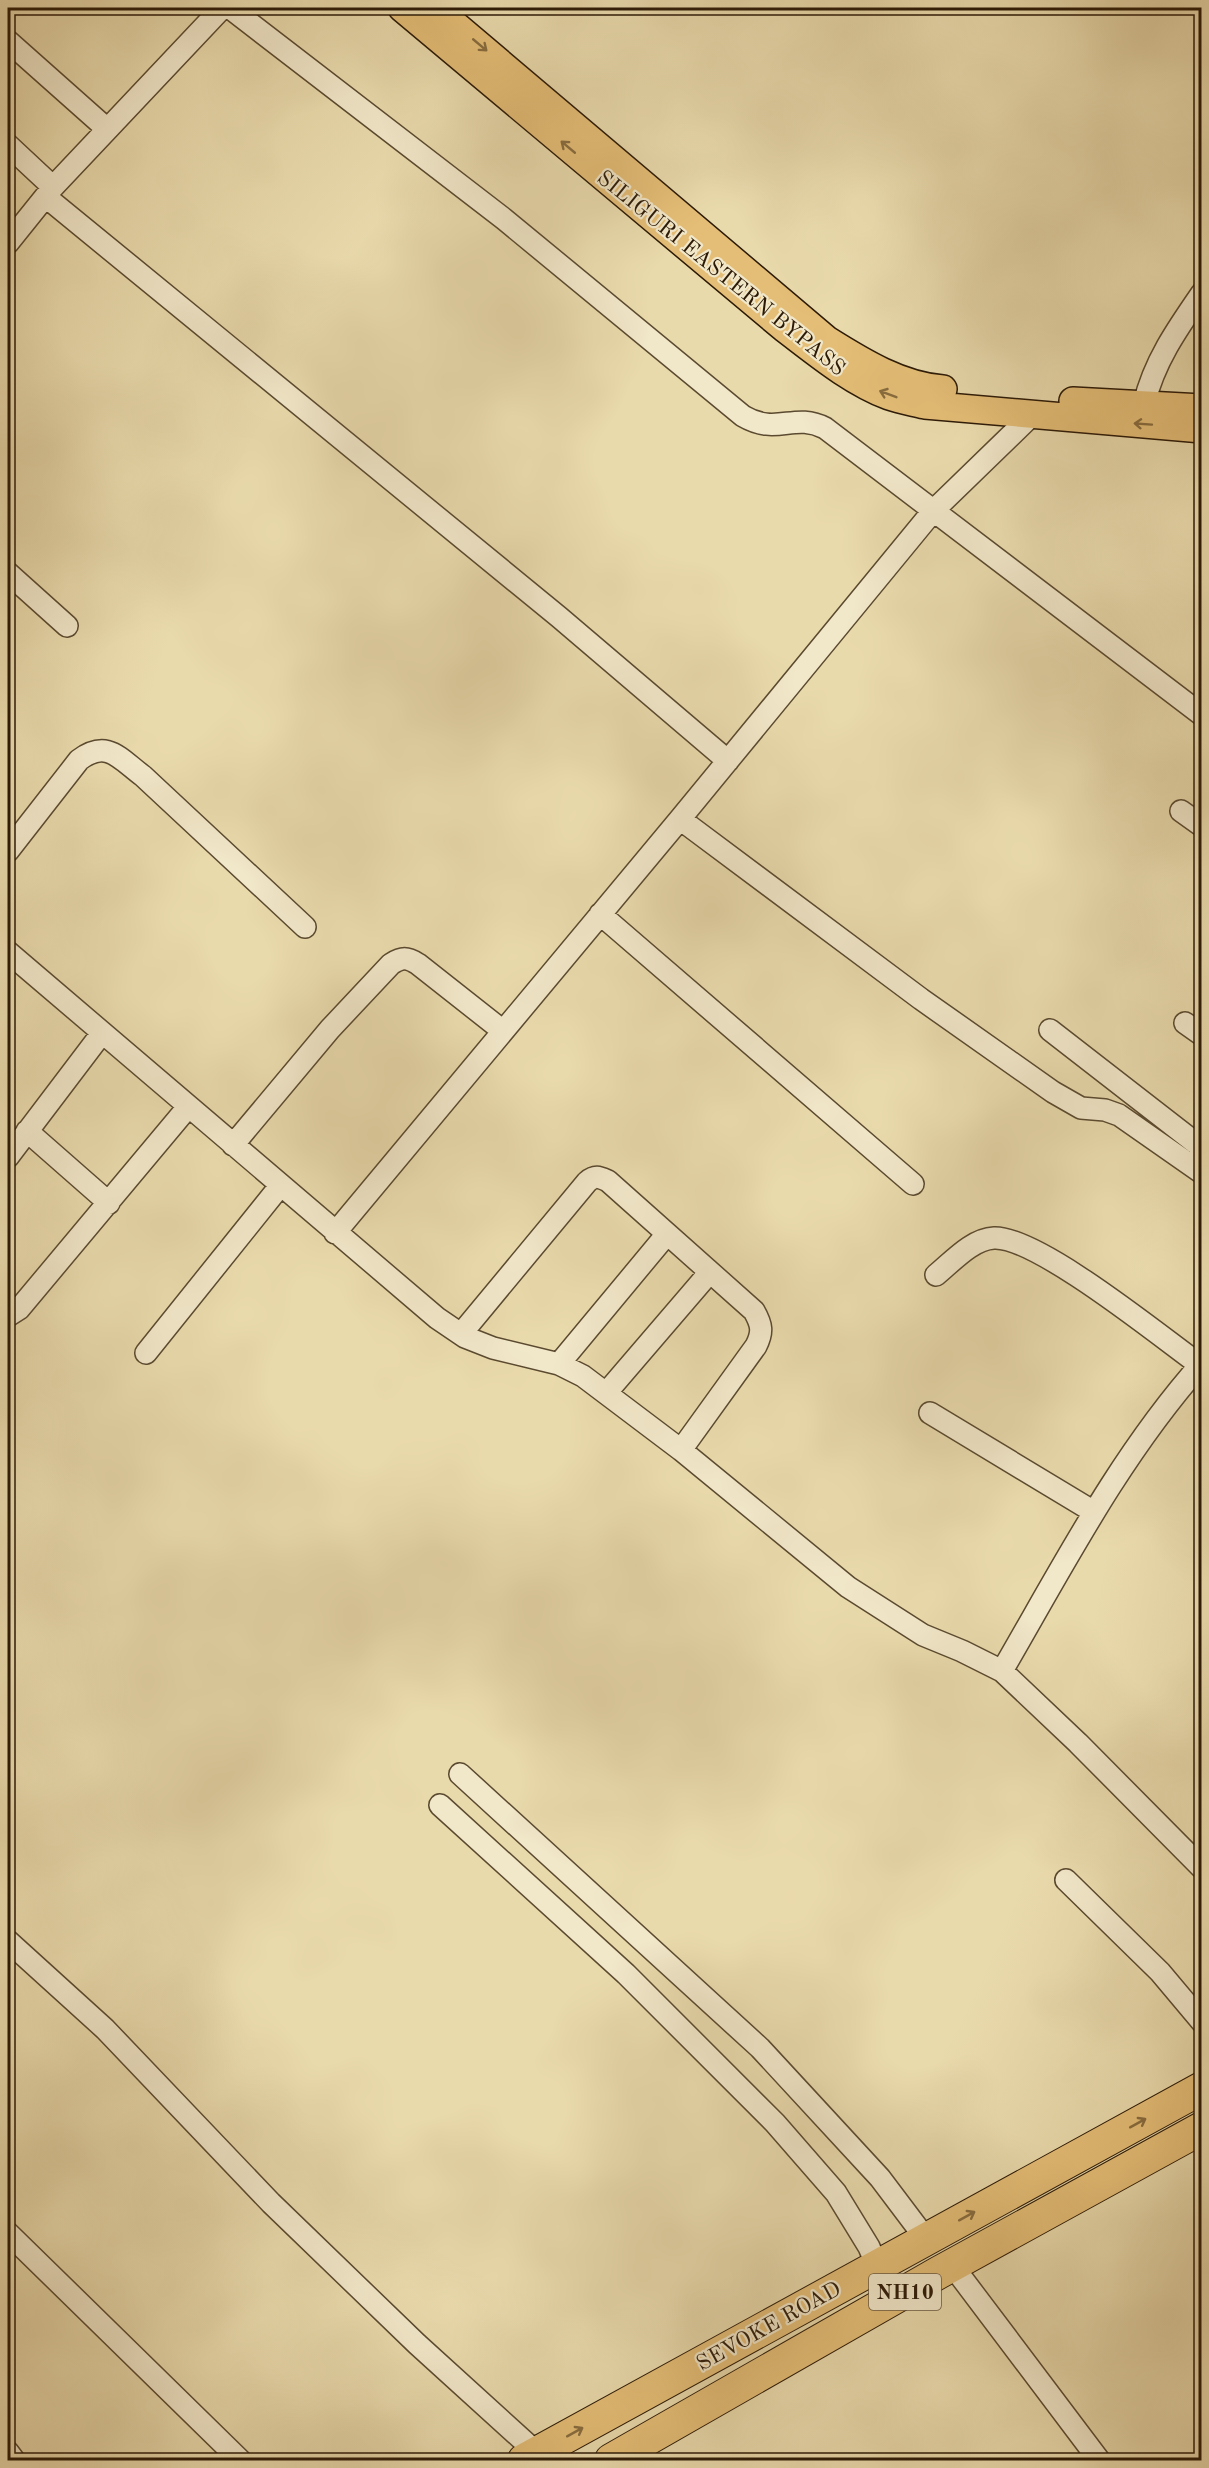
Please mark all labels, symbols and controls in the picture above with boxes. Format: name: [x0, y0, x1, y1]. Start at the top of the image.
one-way arrow: [472, 39, 488, 52]
one-way arrow: [560, 141, 576, 154]
street label: SILIGURI EASTERN BYPASS: [592, 167, 849, 380]
one-way arrow: [879, 388, 897, 399]
one-way arrow: [1134, 418, 1154, 429]
one-way arrow: [1129, 2117, 1146, 2129]
one-way arrow: [958, 2210, 975, 2222]
road number: NH10: [869, 2274, 941, 2310]
street label: SEVOKE ROAD: [693, 2278, 845, 2376]
one-way arrow: [566, 2426, 583, 2438]

